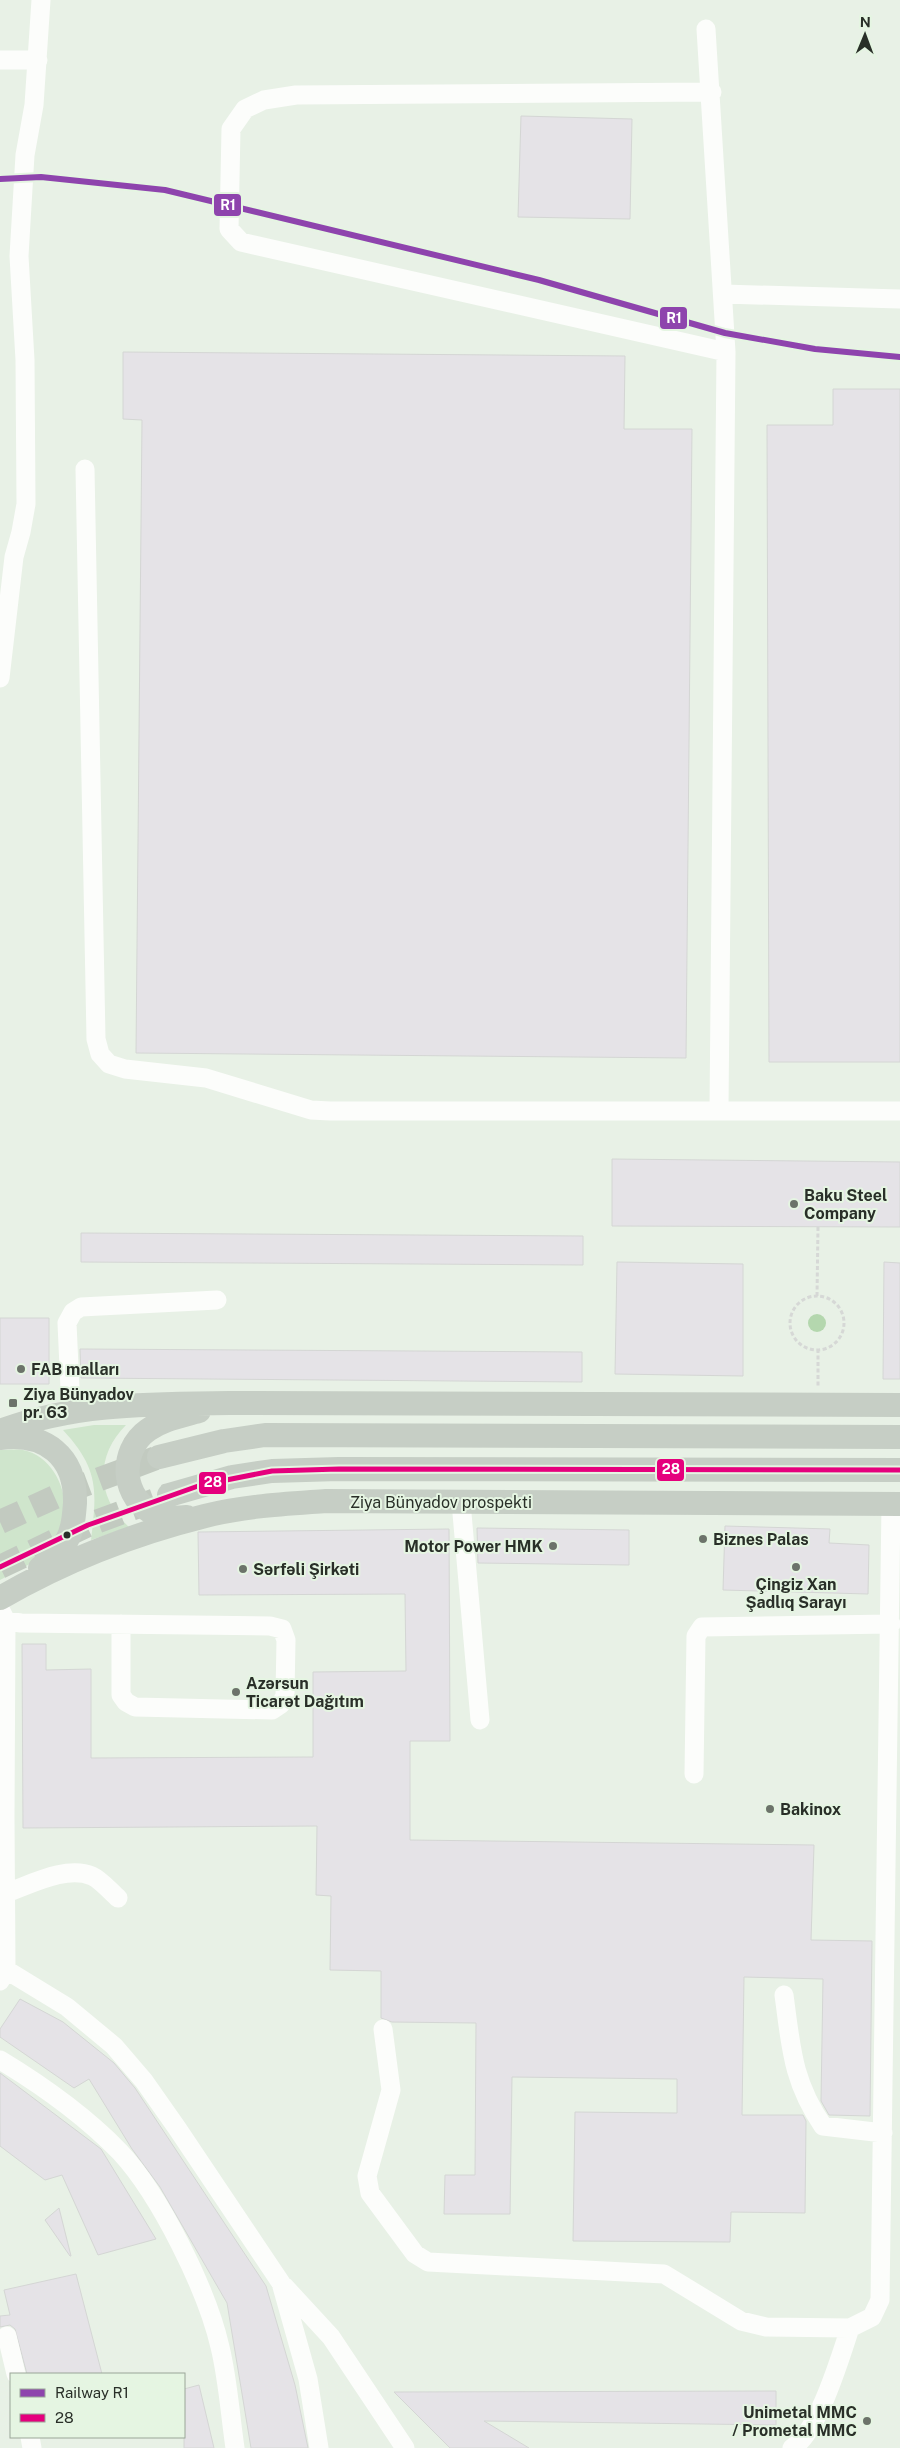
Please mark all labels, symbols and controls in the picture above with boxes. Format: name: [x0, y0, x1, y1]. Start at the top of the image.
north arrow: [840, 10, 890, 60]
text: N: [860, 14, 871, 30]
line badge: R1: [213, 193, 242, 217]
text: R1: [220, 197, 236, 213]
line badge: R1: [659, 306, 688, 330]
text: R1: [666, 310, 682, 326]
place label: Baku Steel Company: [804, 1186, 887, 1223]
marker: Baku Steel Company: [788, 1198, 800, 1210]
place label: FAB malları: [31, 1360, 119, 1379]
marker: FAB malları: [15, 1363, 27, 1375]
place label: Ziya Bünyadov pr. 63: [23, 1385, 134, 1422]
marker: Ziya Bünyadov pr. 63: [7, 1397, 19, 1409]
line badge: 28: [656, 1458, 685, 1482]
text: 28: [662, 1461, 680, 1477]
line badge: 28: [198, 1471, 227, 1495]
text: 28: [204, 1474, 222, 1490]
street label: Ziya Bünyadov prospekti: [350, 1493, 532, 1512]
unlabelled marker: [62, 1530, 72, 1540]
place label: Biznes Palas: [713, 1530, 809, 1549]
marker: Biznes Palas: [697, 1533, 709, 1545]
place label: Motor Power HMK: [404, 1537, 544, 1556]
marker: Motor Power HMK: [547, 1540, 559, 1552]
place label: Sərfəli Şirkəti: [253, 1560, 359, 1579]
marker: Çingiz Xan Şadlıq Sarayı: [790, 1561, 802, 1573]
marker: Sərfəli Şirkəti: [237, 1563, 249, 1575]
place label: Çingiz Xan Şadlıq Sarayı: [746, 1575, 847, 1612]
place label: Azərsun Ticarət Dağıtım: [246, 1674, 364, 1711]
marker: Azərsun Ticarət Dağıtım: [230, 1686, 242, 1698]
place label: Bakinox: [780, 1800, 842, 1819]
marker: Bakinox: [764, 1803, 776, 1815]
legend: [10, 2373, 185, 2438]
text: Railway R1: [55, 2384, 129, 2401]
place label: Unimetal MMC / Prometal MMC: [732, 2403, 857, 2440]
text: 28: [55, 2409, 74, 2426]
marker: Unimetal MMC / Prometal MMC: [861, 2415, 873, 2427]

